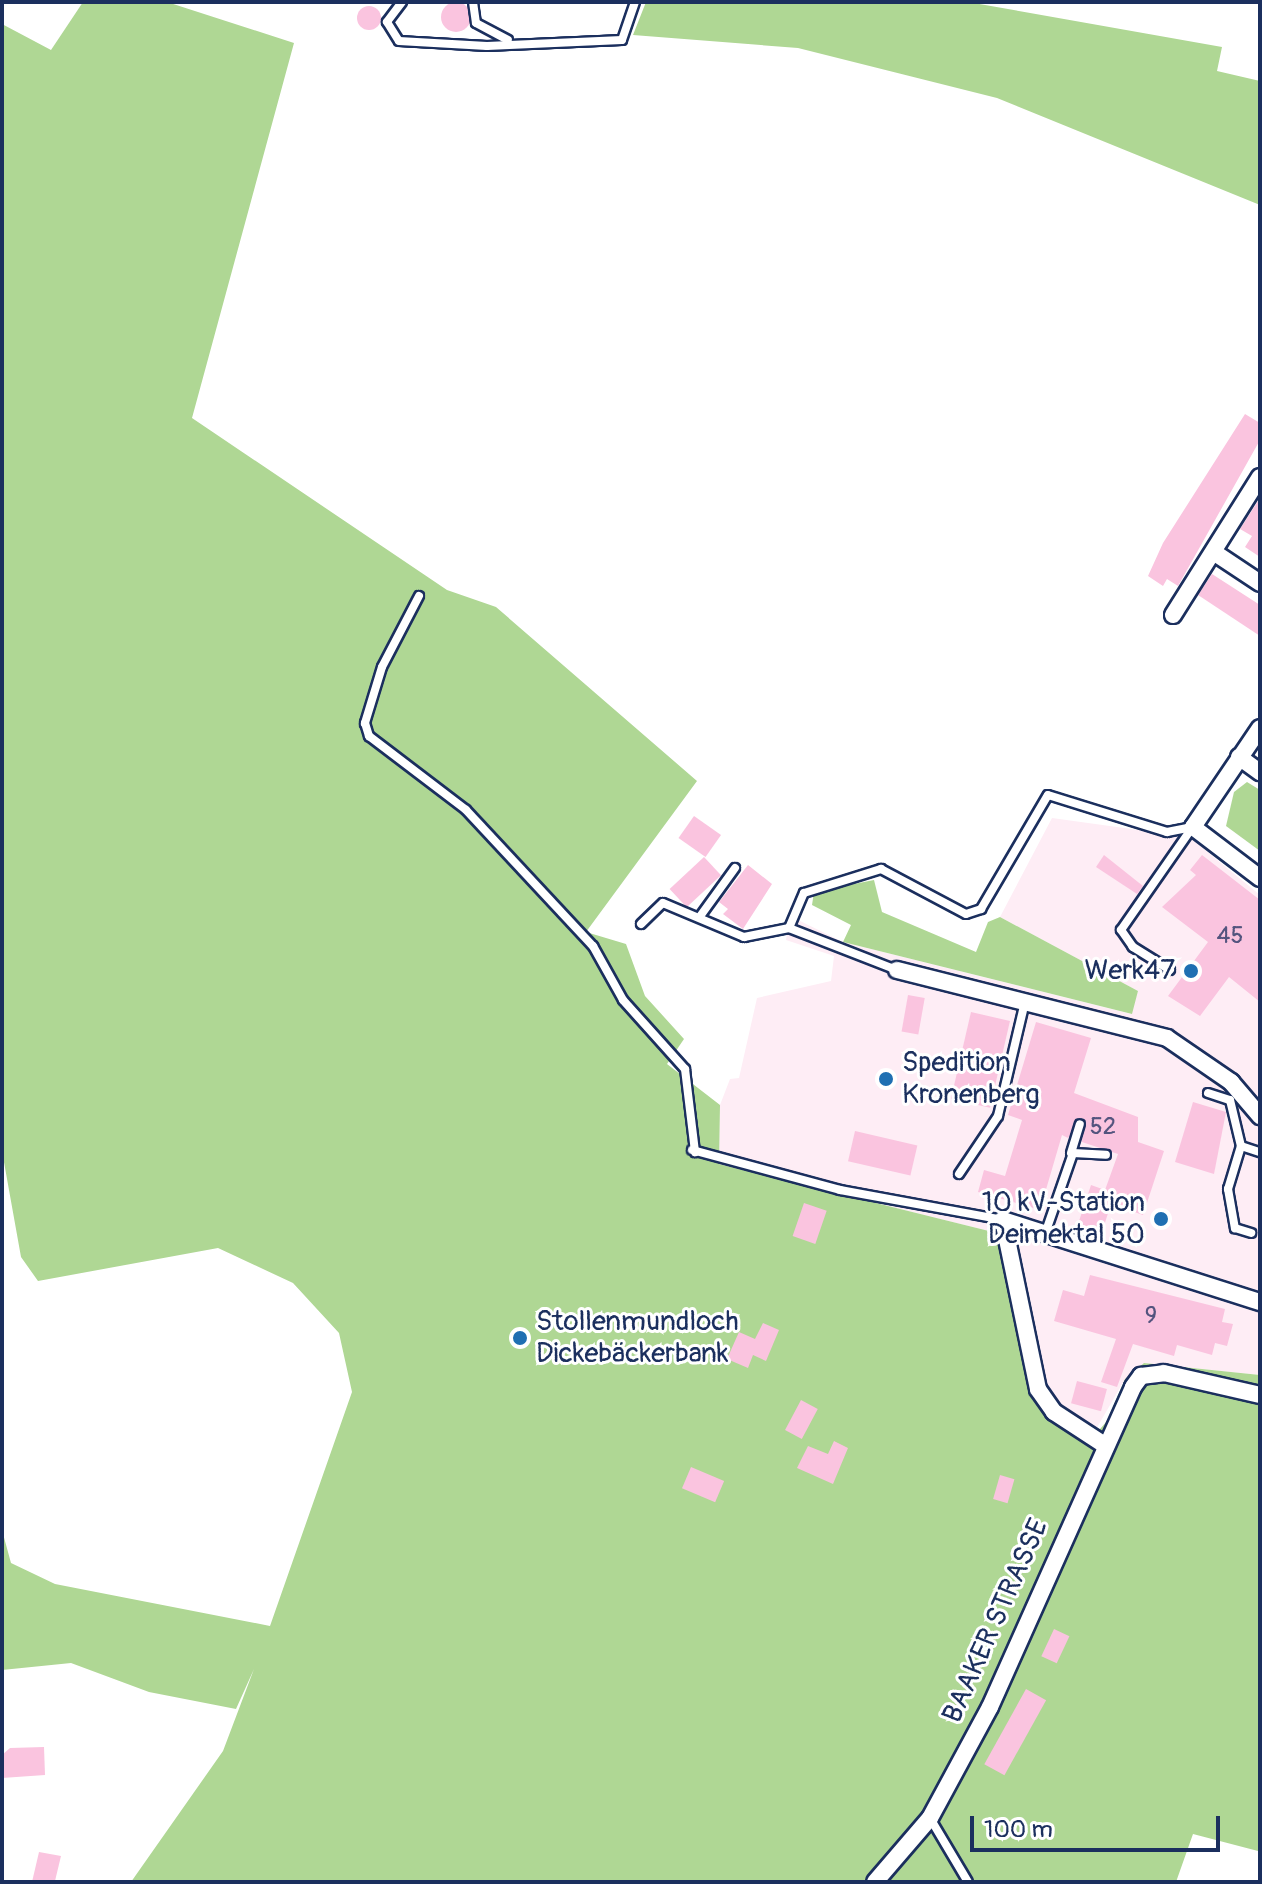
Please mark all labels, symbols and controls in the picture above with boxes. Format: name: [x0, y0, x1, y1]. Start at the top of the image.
house number: 45: [1217, 922, 1243, 950]
place label: Werk47: [1085, 954, 1175, 988]
marker: Werk47: [1182, 962, 1200, 980]
place label: Spedition Kronenberg: [902, 1046, 1040, 1112]
marker: Spedition Kronenberg: [877, 1070, 895, 1088]
house number: 52: [1090, 1113, 1116, 1141]
place label: 10 kV-Station Deimektal 50: [982, 1186, 1145, 1252]
marker: 10 kV-Station Deimektal 50: [1152, 1210, 1170, 1228]
house number: 9: [1145, 1302, 1157, 1330]
place label: Stollenmundloch Dickebäckerbank: [536, 1305, 739, 1371]
marker: Stollenmundloch Dickebäckerbank: [511, 1329, 529, 1347]
street label: BAAKER STRASSE: [936, 1514, 1056, 1728]
scale bar: [974, 1800, 1224, 1850]
text: 100 m: [984, 1815, 1053, 1844]

